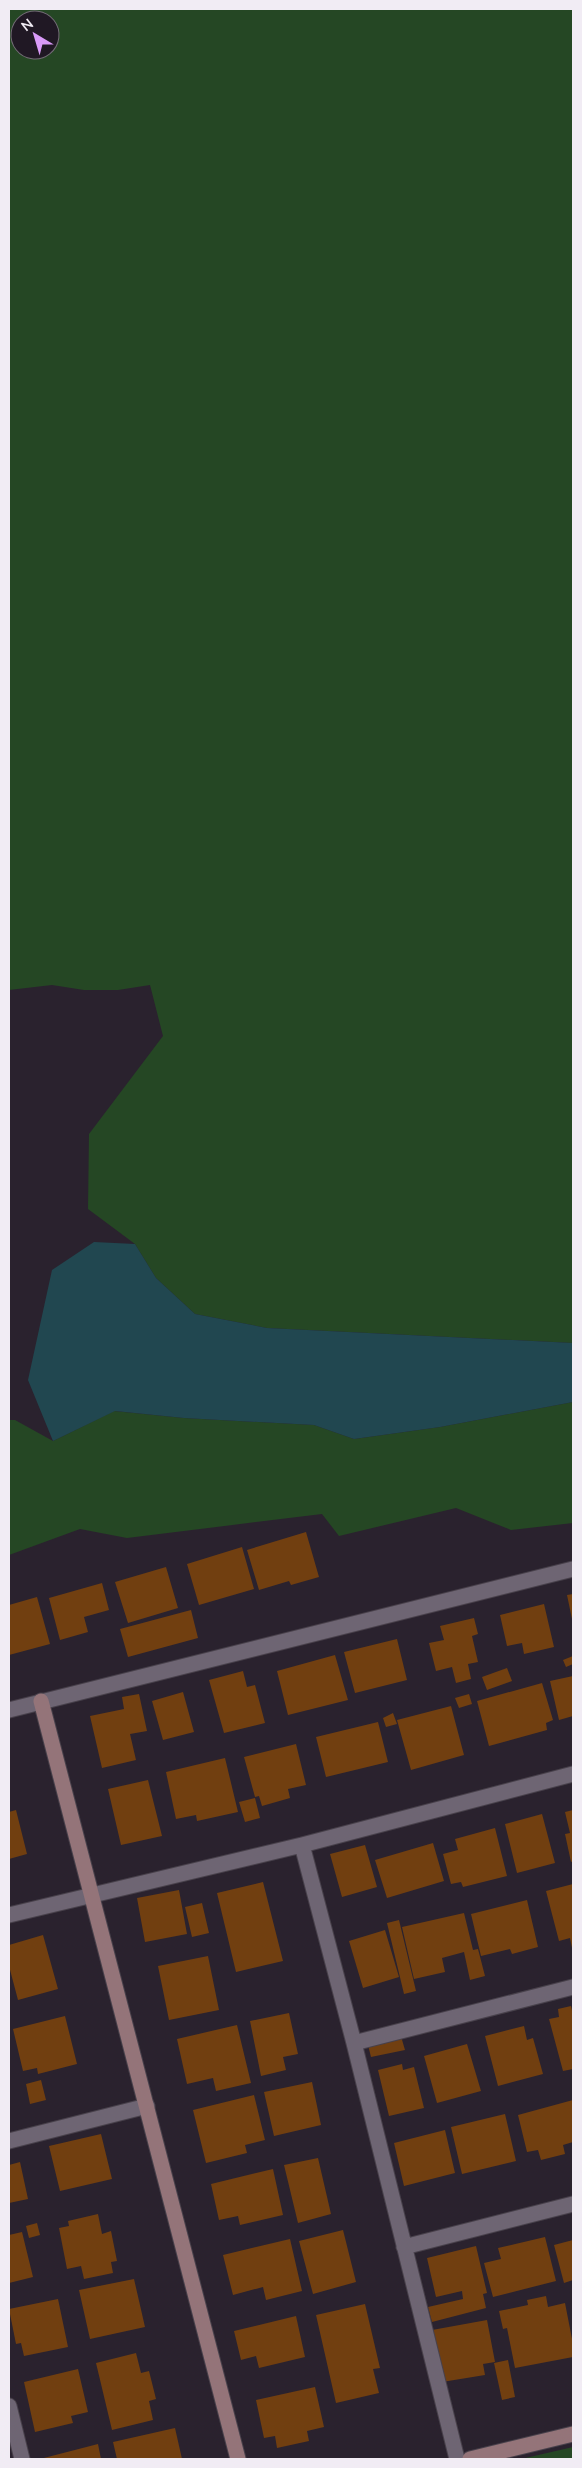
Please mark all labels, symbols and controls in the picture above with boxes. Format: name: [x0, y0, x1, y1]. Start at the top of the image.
north arrow: [10, 10, 60, 60]
text: N: [17, 14, 37, 35]

